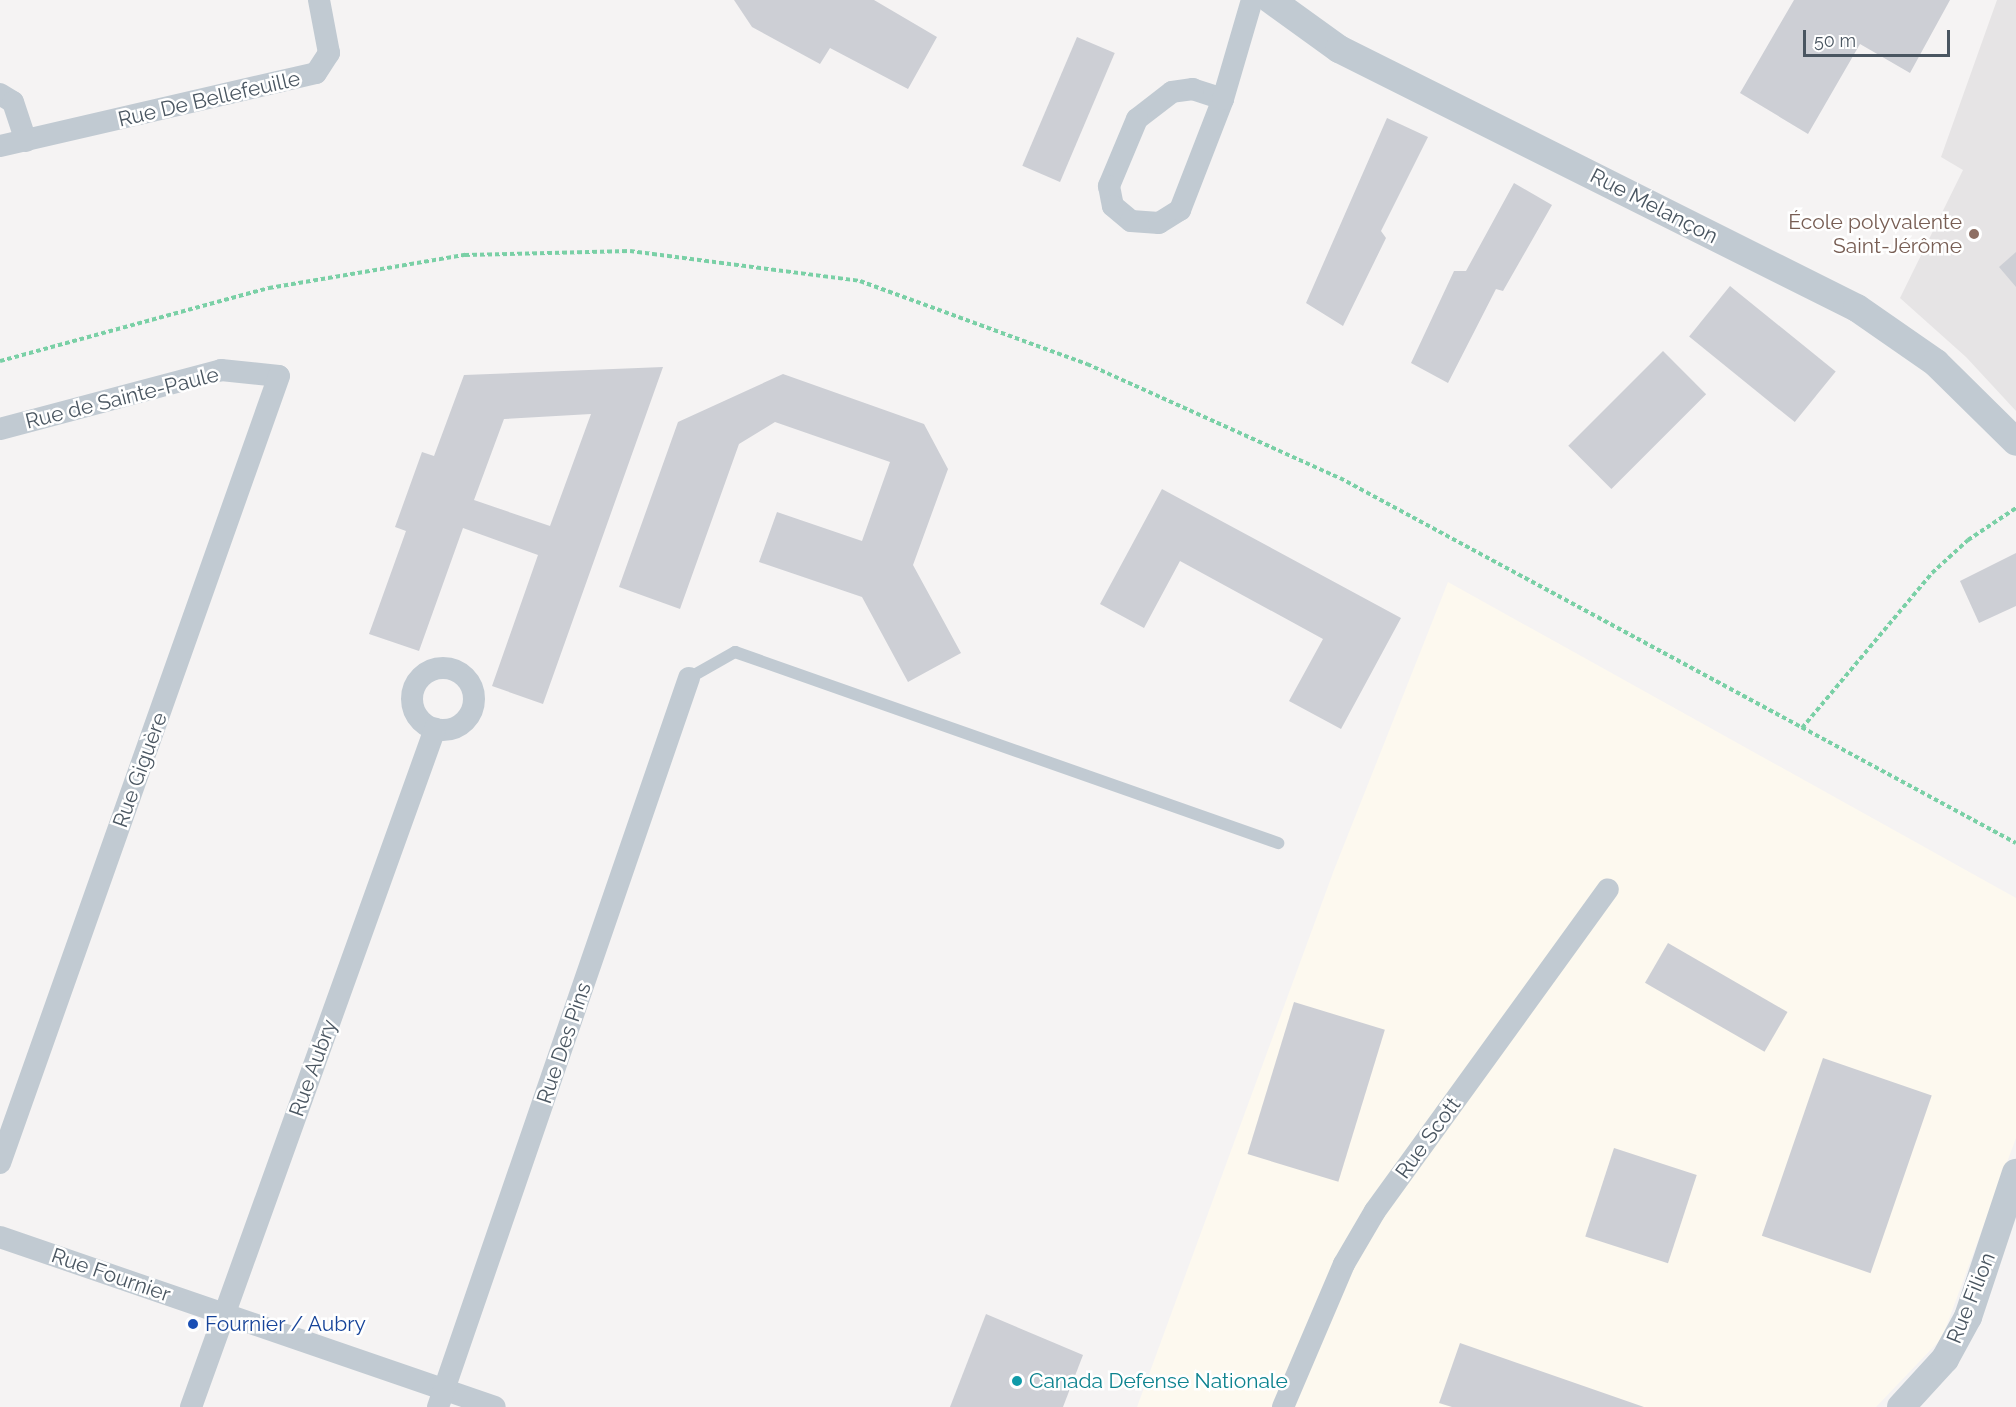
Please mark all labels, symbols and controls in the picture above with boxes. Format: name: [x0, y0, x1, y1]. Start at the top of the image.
scale bar: [1806, 18, 1953, 56]
text: 50 m: [1814, 30, 1856, 51]
street label: Rue De Bellefeuille: [116, 66, 302, 132]
street label: Rue Melançon: [1586, 163, 1722, 249]
place label: École polyvalente Saint-Jérôme: [1788, 209, 1962, 259]
marker: École polyvalente Saint-Jérôme: [1967, 227, 1981, 241]
street label: Rue de Sainte-Paule: [23, 362, 221, 434]
street label: Rue Giguère: [108, 709, 172, 831]
street label: Rue Des Pins: [531, 979, 597, 1107]
street label: Rue Aubry: [284, 1016, 342, 1120]
street label: Rue Scott: [1390, 1092, 1466, 1184]
street label: Rue Fournier: [48, 1243, 174, 1307]
street label: Rue Filion: [1941, 1249, 2001, 1347]
place label: Fournier / Aubry: [205, 1311, 367, 1337]
marker: Fournier / Aubry: [186, 1317, 200, 1331]
place label: Canada Defense Nationale: [1029, 1368, 1288, 1394]
marker: Canada Defense Nationale: [1010, 1374, 1024, 1388]

